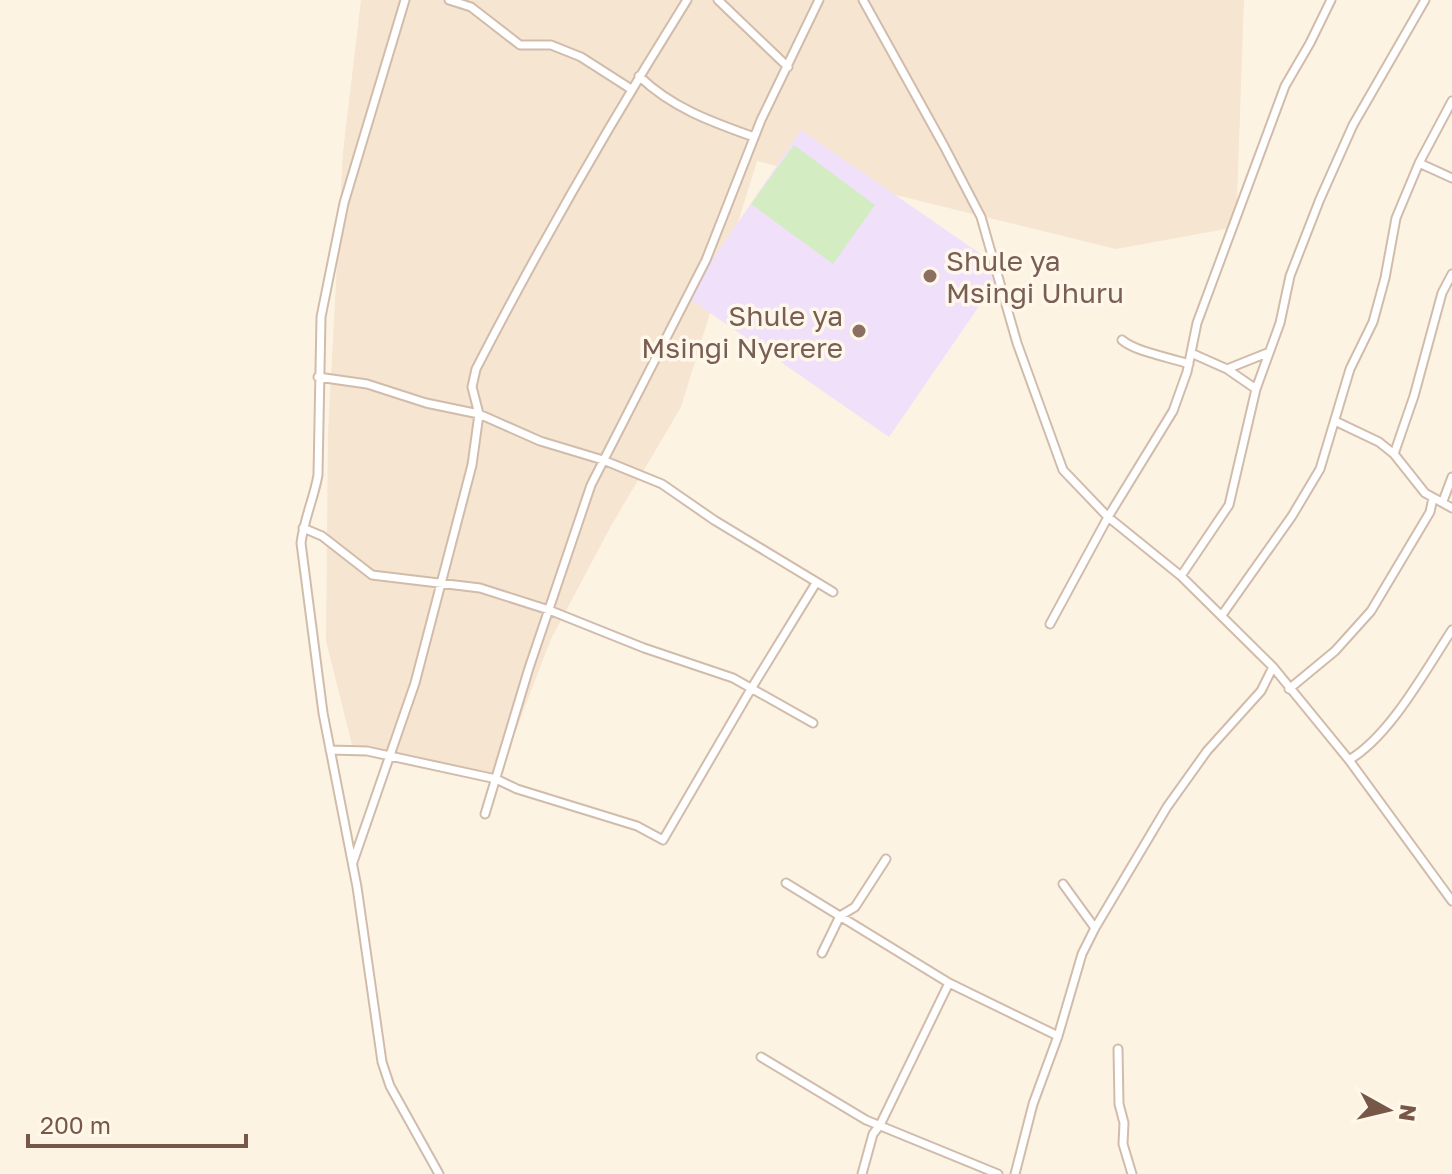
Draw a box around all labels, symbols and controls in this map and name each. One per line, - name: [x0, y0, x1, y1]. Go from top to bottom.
- place label: Shule ya Msingi Uhuru: [946, 244, 1124, 309]
- marker: Shule ya Msingi Uhuru: [921, 267, 939, 285]
- place label: Shule ya Msingi Nyerere: [641, 299, 843, 364]
- marker: Shule ya Msingi Nyerere: [850, 322, 868, 340]
- north arrow: [1348, 1070, 1428, 1150]
- scale bar: [28, 1098, 246, 1148]
- text: N: [1394, 1103, 1423, 1123]
- text: 200 m: [40, 1110, 111, 1139]

